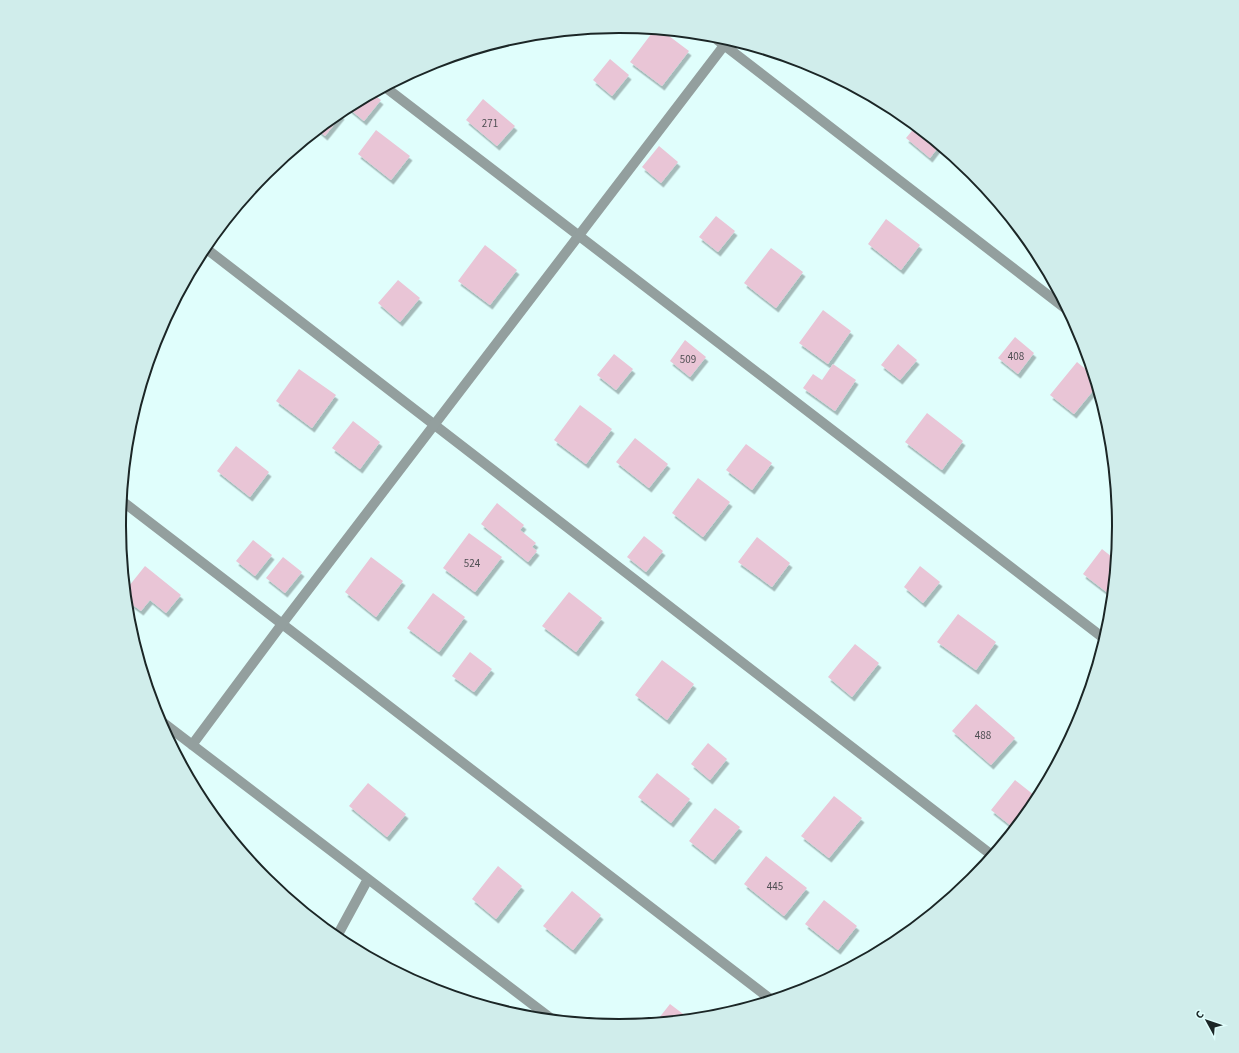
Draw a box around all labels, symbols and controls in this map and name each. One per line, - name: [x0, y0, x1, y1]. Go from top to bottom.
- house number: 271: [482, 116, 498, 131]
- house number: 408: [1008, 349, 1025, 364]
- house number: 509: [680, 352, 696, 367]
- house number: 524: [464, 556, 481, 571]
- house number: 488: [975, 728, 992, 743]
- house number: 445: [767, 879, 783, 894]
- north arrow: [1187, 1001, 1227, 1041]
- text: С: [1192, 1007, 1208, 1022]

